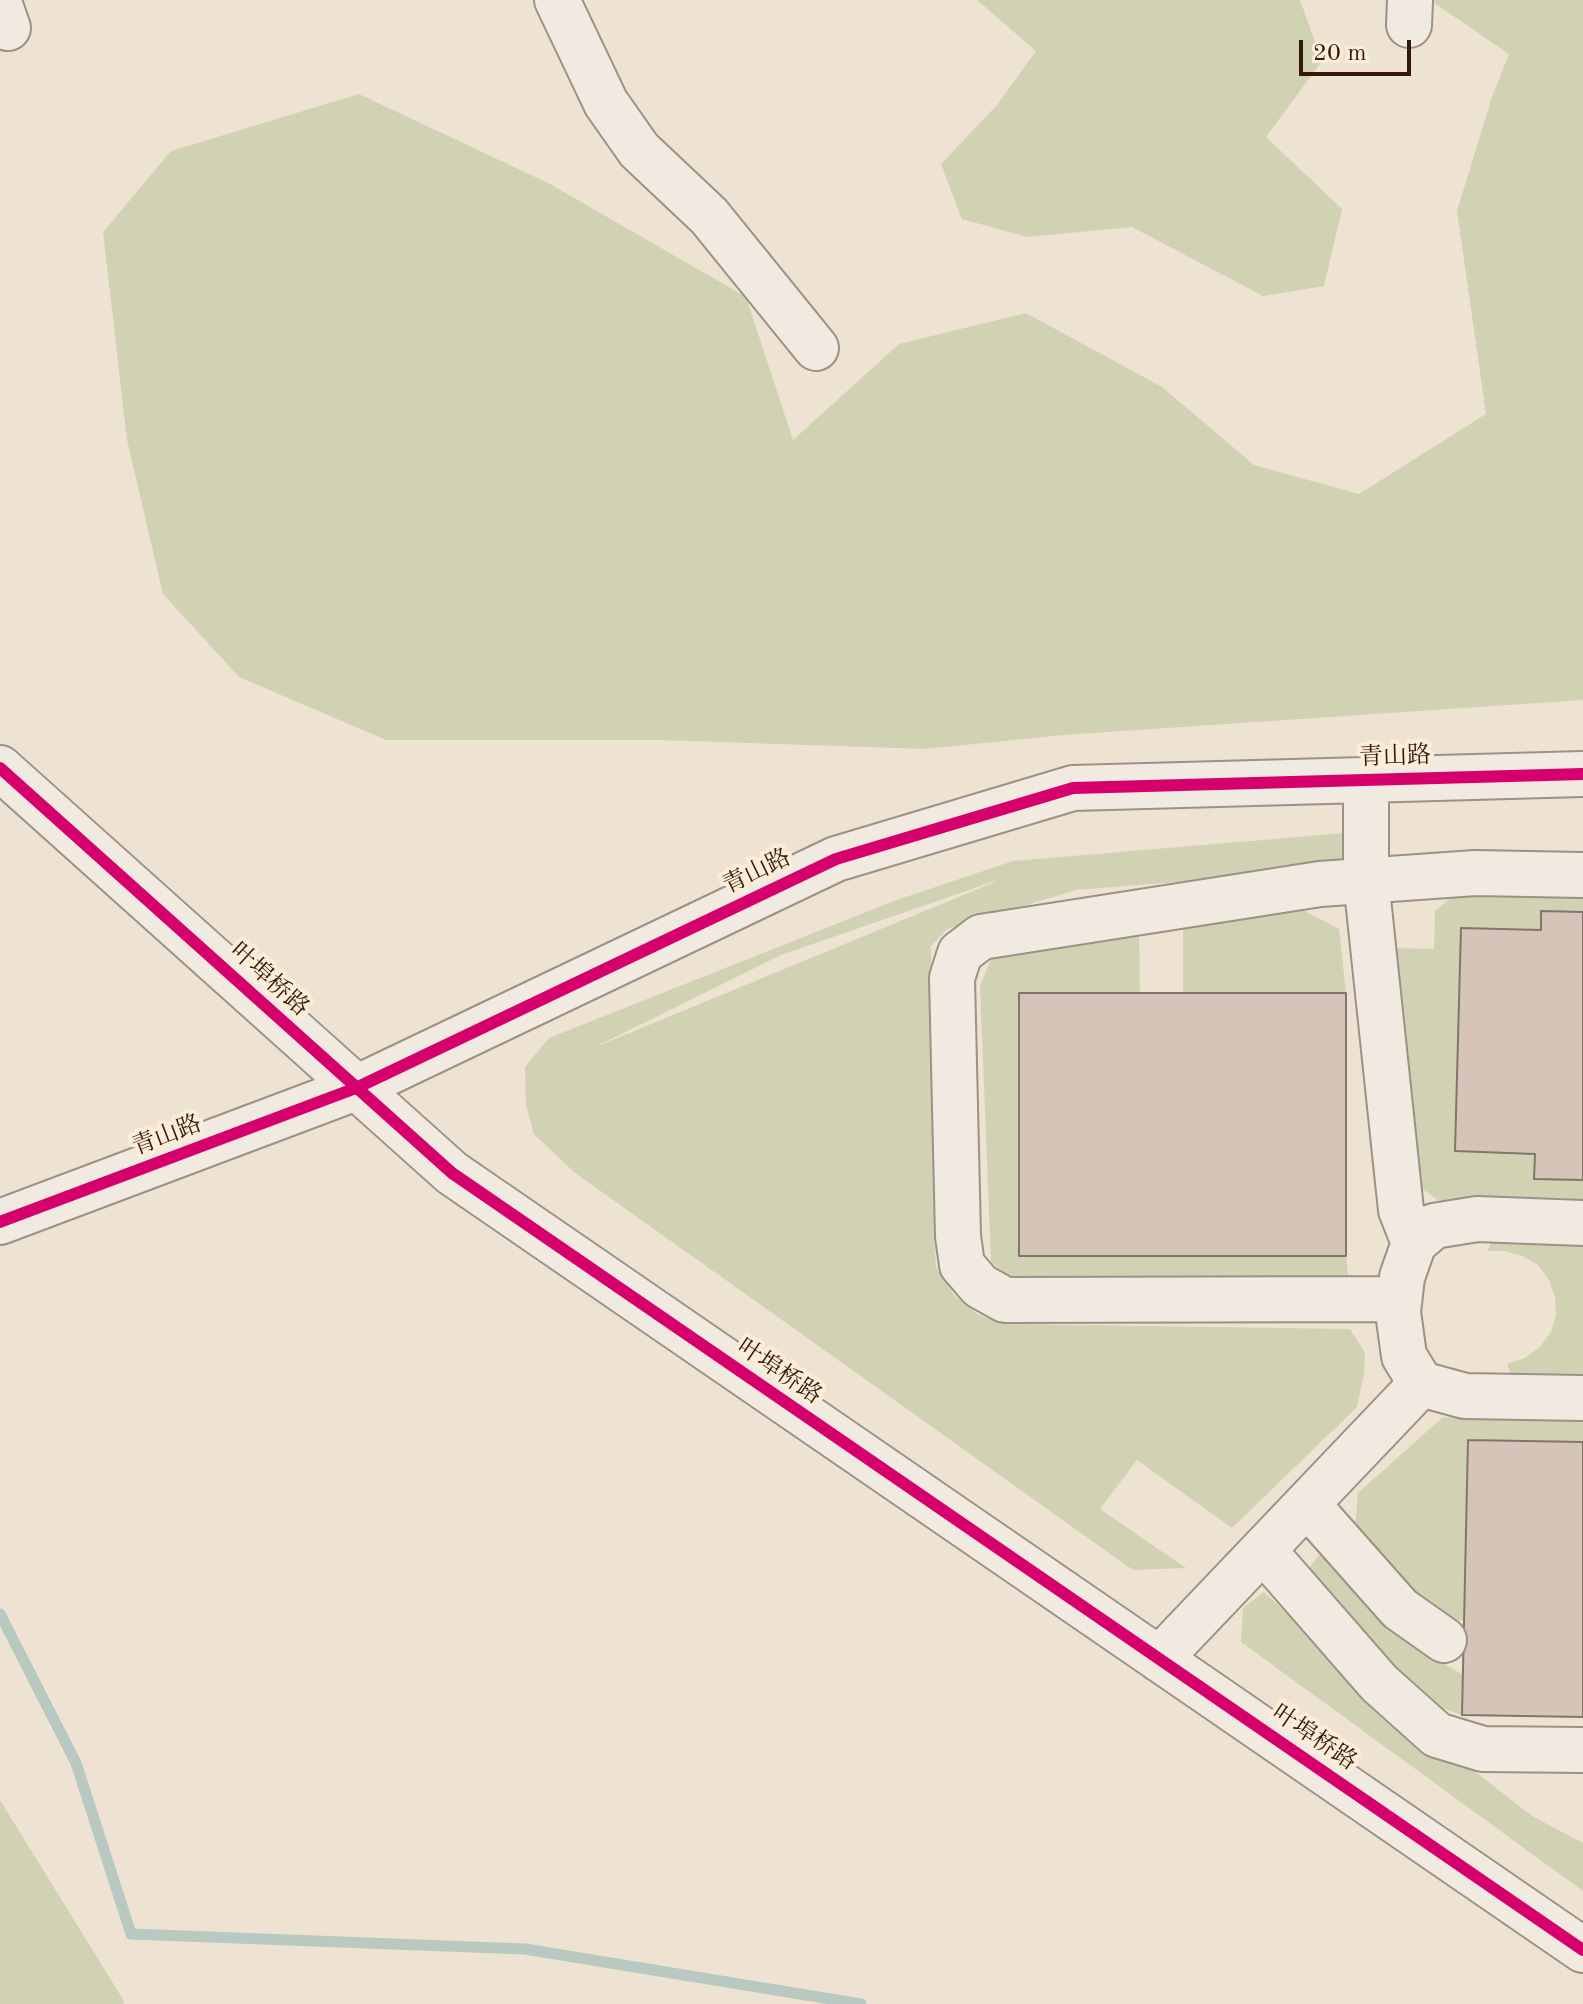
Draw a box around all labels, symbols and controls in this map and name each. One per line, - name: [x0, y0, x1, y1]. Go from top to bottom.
- scale bar: [1303, 24, 1415, 74]
- text: 20 m: [1313, 42, 1367, 66]
- street label: 青山路: [1359, 741, 1431, 773]
- street label: 青山路: [718, 843, 796, 901]
- street label: 叶埠桥路: [224, 937, 314, 1023]
- street label: 青山路: [128, 1110, 206, 1162]
- street label: 叶埠桥路: [731, 1333, 827, 1411]
- street label: 叶埠桥路: [1266, 1699, 1362, 1777]

